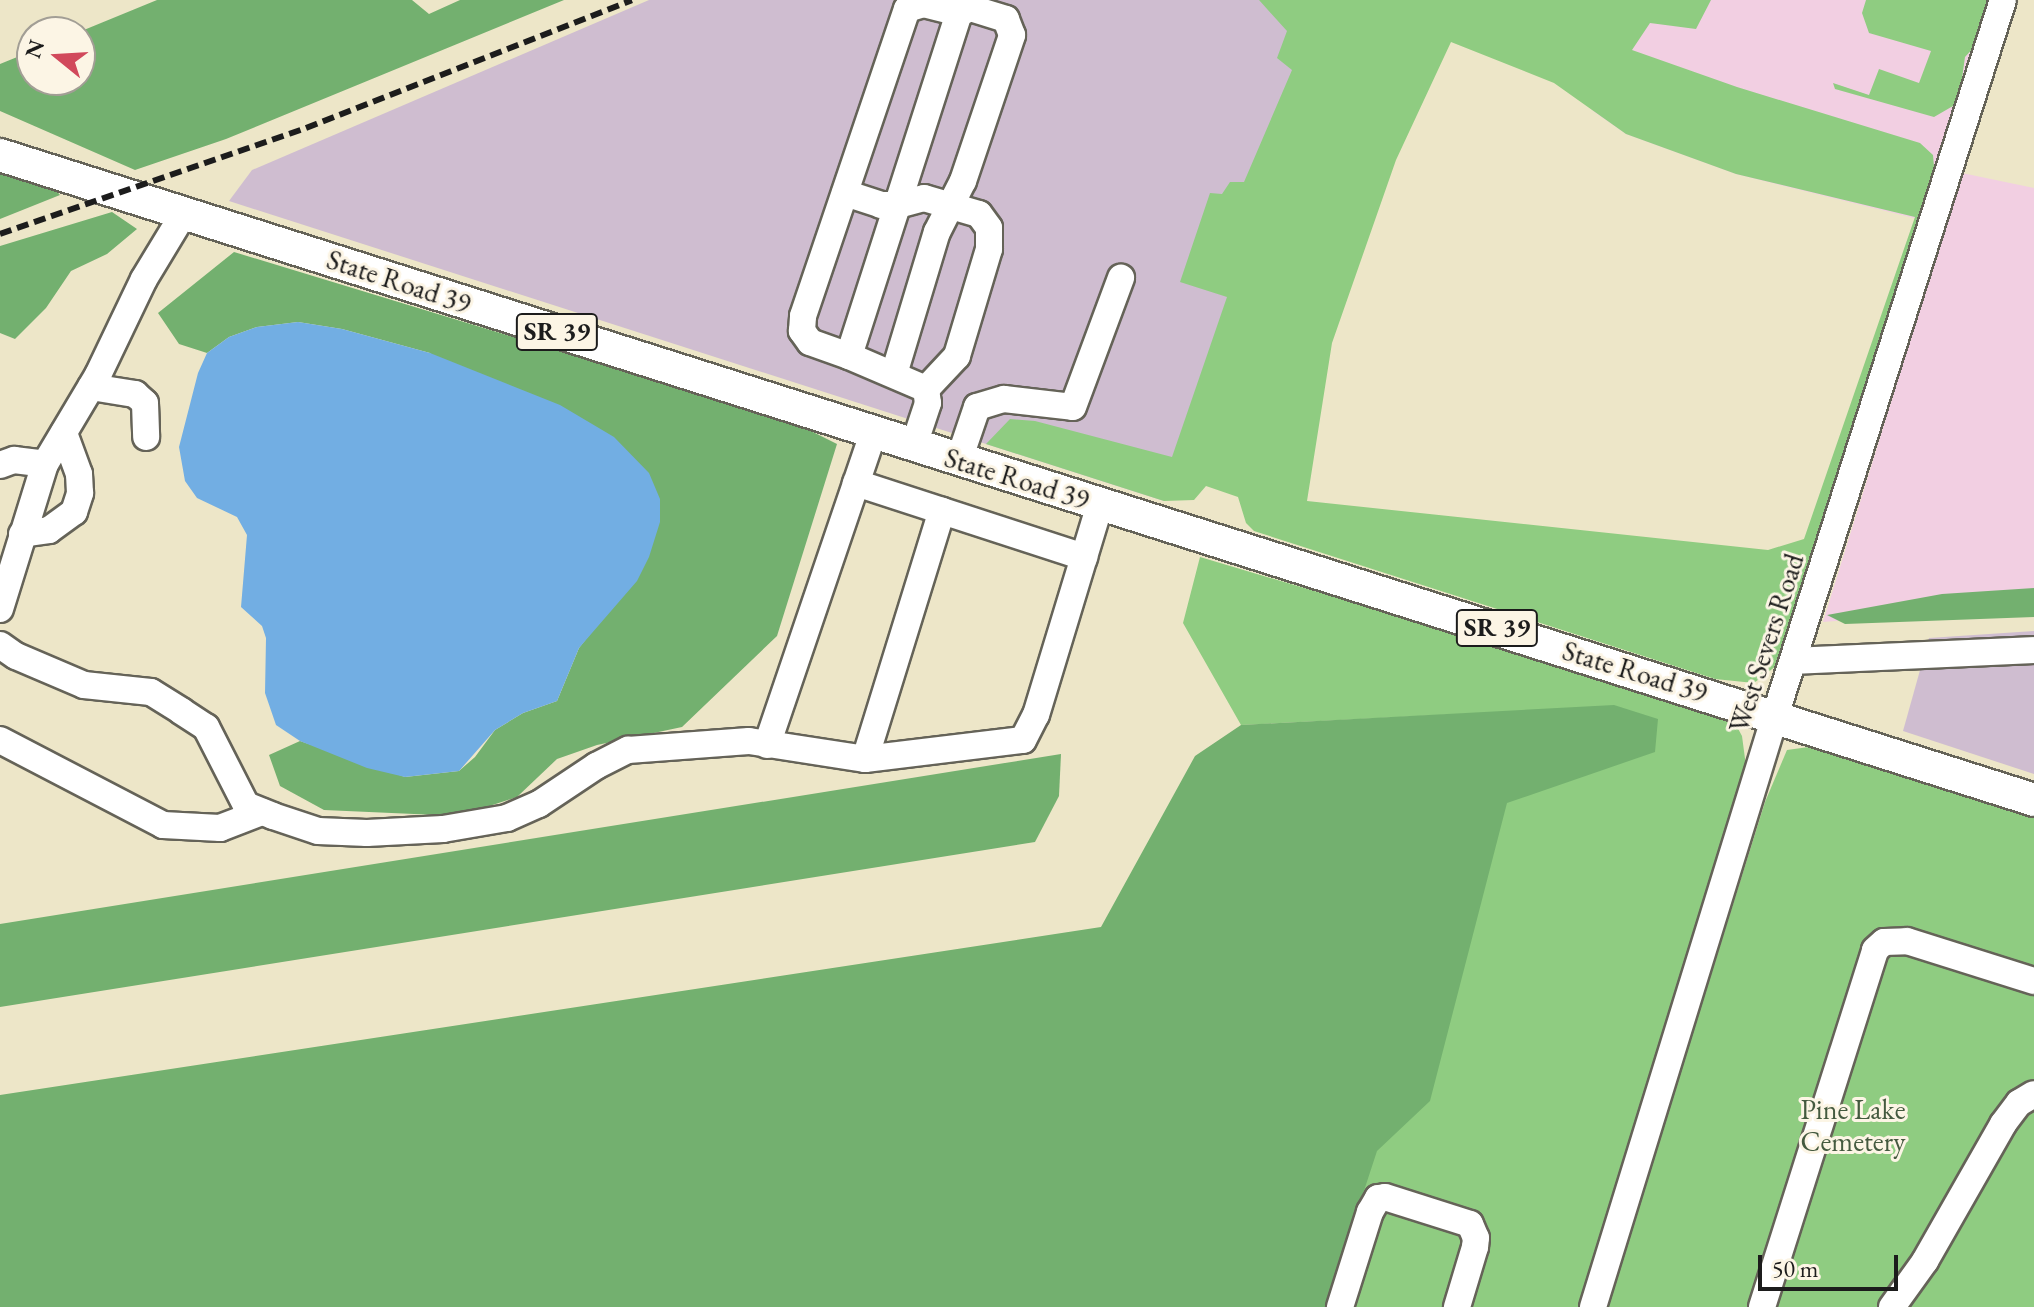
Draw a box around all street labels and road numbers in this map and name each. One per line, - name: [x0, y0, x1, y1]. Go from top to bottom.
- street label: State Road 39: [323, 242, 475, 320]
- road number: SR 39: [515, 310, 599, 354]
- street label: State Road 39: [941, 440, 1093, 516]
- street label: West Severs Road: [1721, 549, 1811, 737]
- road number: SR 39: [1455, 606, 1539, 650]
- street label: State Road 39: [1559, 633, 1711, 709]

